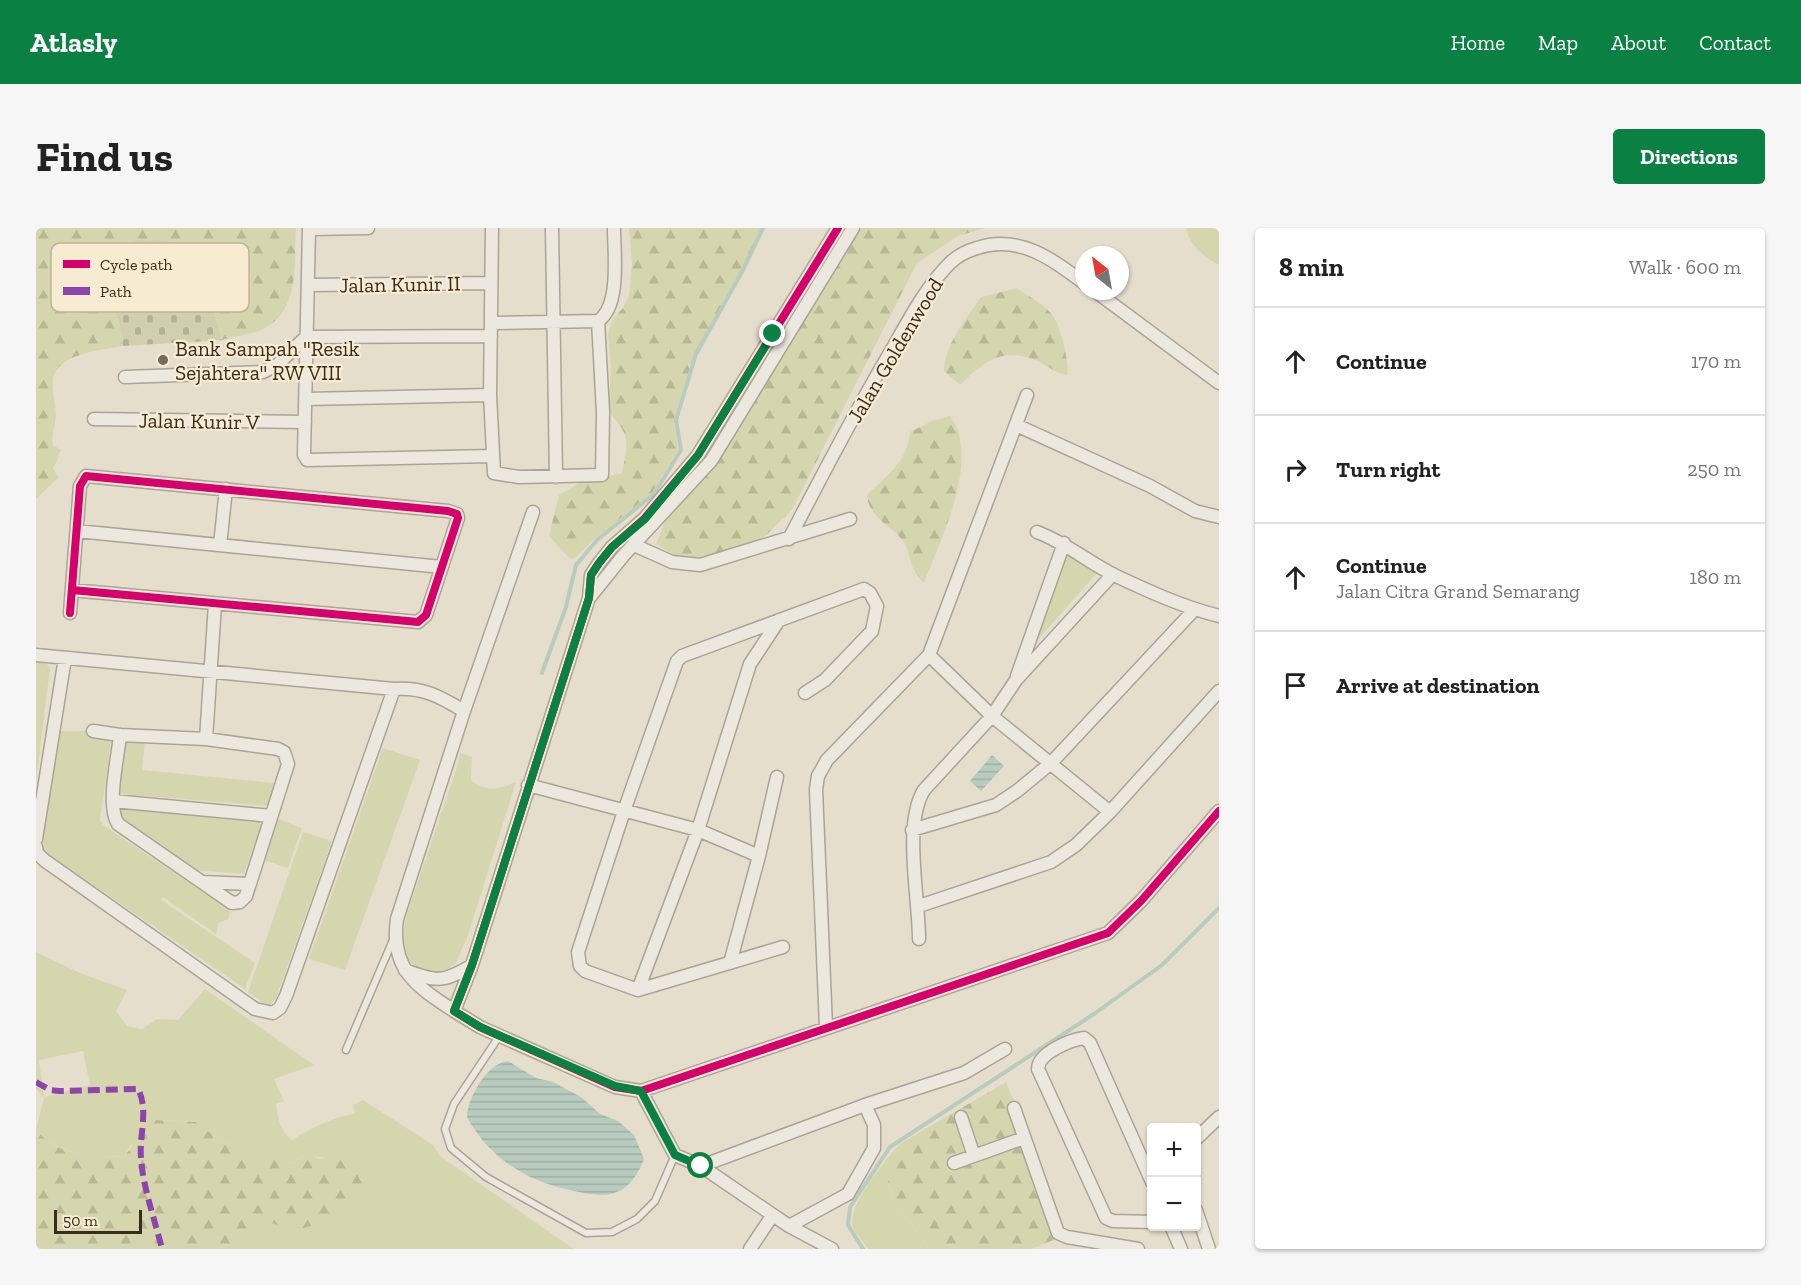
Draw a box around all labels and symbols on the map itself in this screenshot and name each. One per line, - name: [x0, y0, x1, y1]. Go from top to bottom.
- legend: [51, 243, 249, 312]
- north arrow: [1075, 246, 1129, 300]
- text: Cycle path: [100, 255, 173, 274]
- street label: Jalan Kunir II: [339, 270, 461, 298]
- street label: Jalan Goldenwood: [842, 273, 948, 427]
- text: Path: [100, 282, 132, 301]
- route end: [759, 320, 785, 346]
- place label: Bank Sampah "Resik Sejahtera" RW VIII: [175, 336, 359, 386]
- marker: Bank Sampah "Resik Sejahtera" RW VIII: [156, 353, 170, 367]
- street label: Jalan Kunir V: [138, 407, 260, 435]
- route start: [687, 1152, 713, 1178]
- scale bar: [54, 1207, 142, 1234]

